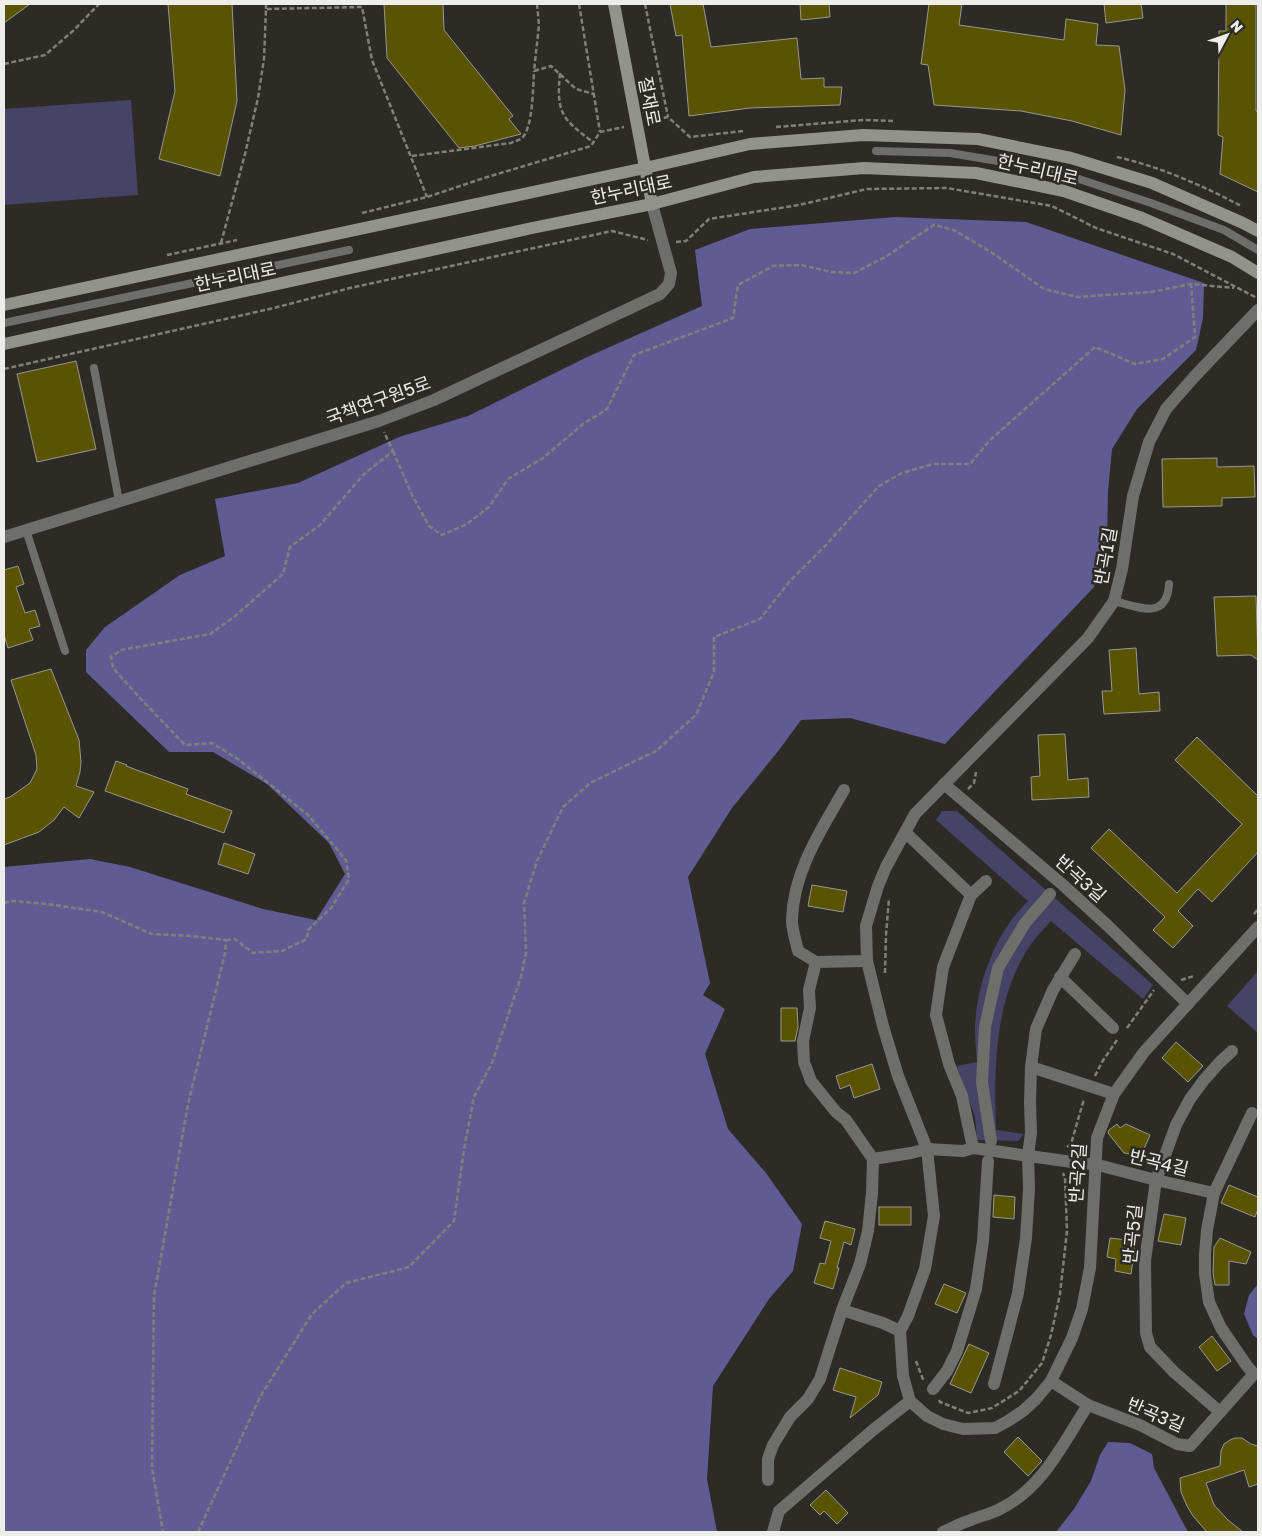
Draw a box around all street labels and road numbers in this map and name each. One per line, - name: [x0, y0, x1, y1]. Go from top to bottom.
- street label: 절재로: [634, 75, 666, 127]
- street label: 한누리대로: [995, 149, 1081, 189]
- street label: 한누리대로: [588, 170, 674, 208]
- street label: 한누리대로: [192, 257, 278, 295]
- street label: 국책연구원5로: [323, 371, 433, 429]
- street label: 반곡1길: [1089, 525, 1121, 587]
- street label: 반곡3길: [1051, 850, 1111, 906]
- street label: 반곡2길: [1064, 1142, 1090, 1204]
- street label: 반곡4길: [1127, 1144, 1191, 1180]
- street label: 반곡5길: [1118, 1203, 1146, 1265]
- street label: 반곡3길: [1124, 1392, 1188, 1436]

